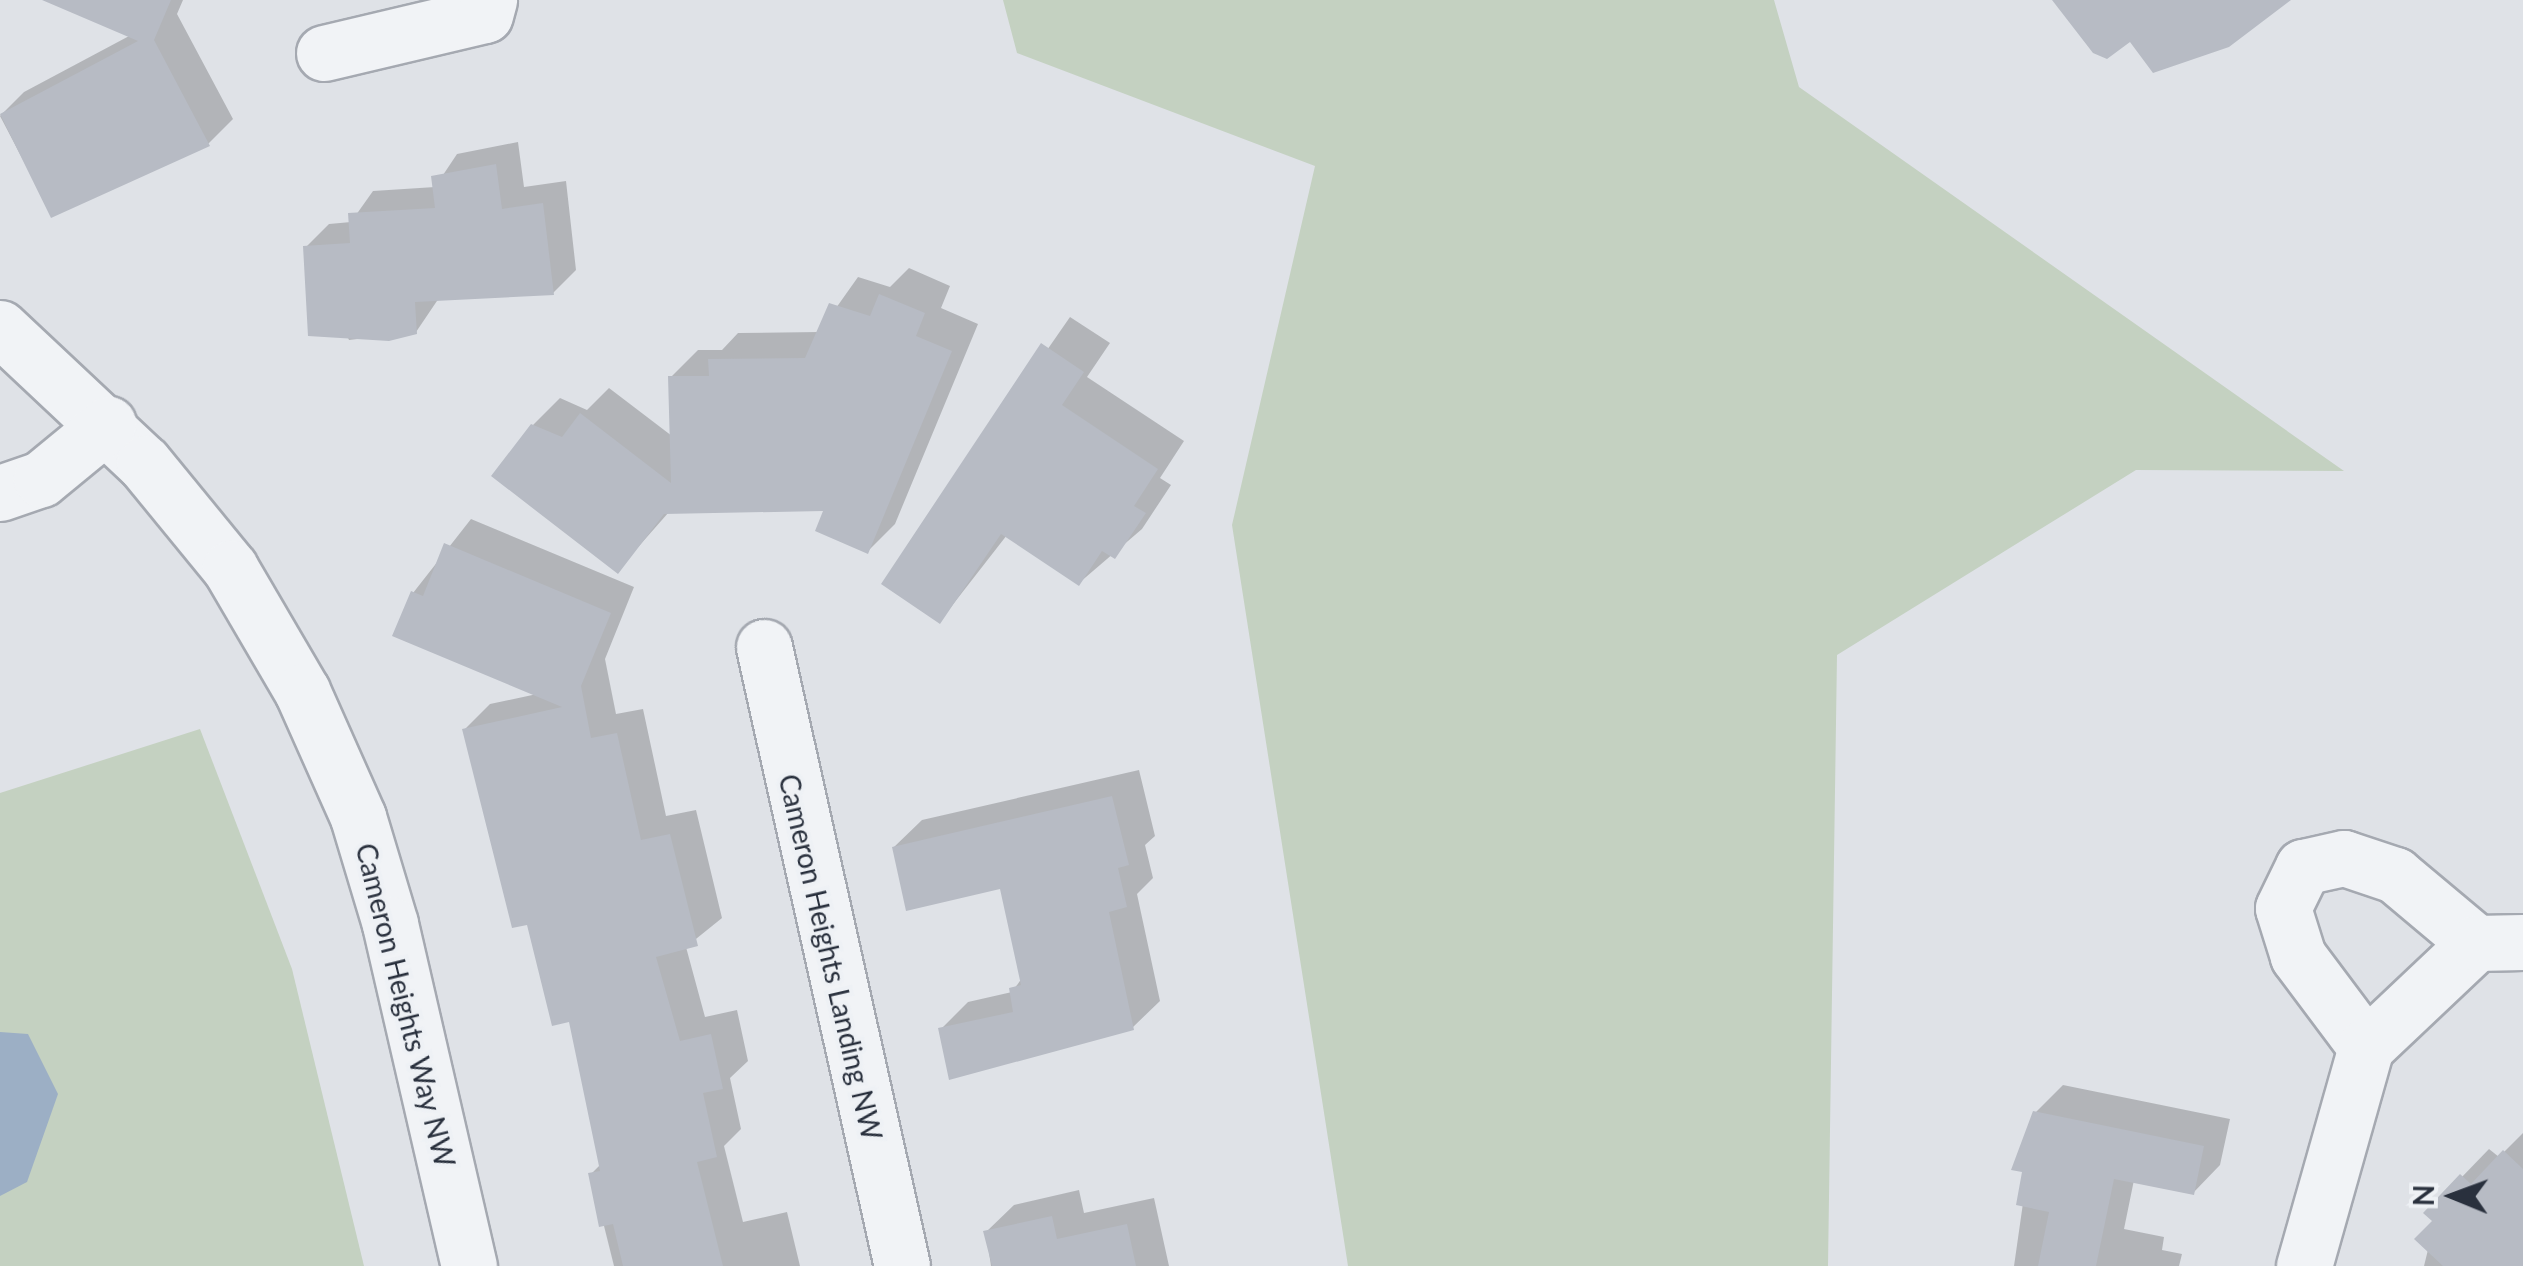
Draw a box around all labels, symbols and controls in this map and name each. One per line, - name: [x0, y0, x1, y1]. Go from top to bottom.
- street label: Cameron Heights Landing NW: [773, 771, 889, 1143]
- street label: Cameron Heights Way NW: [349, 839, 463, 1171]
- north arrow: [2403, 1146, 2503, 1246]
- text: N: [2406, 1184, 2440, 1207]

